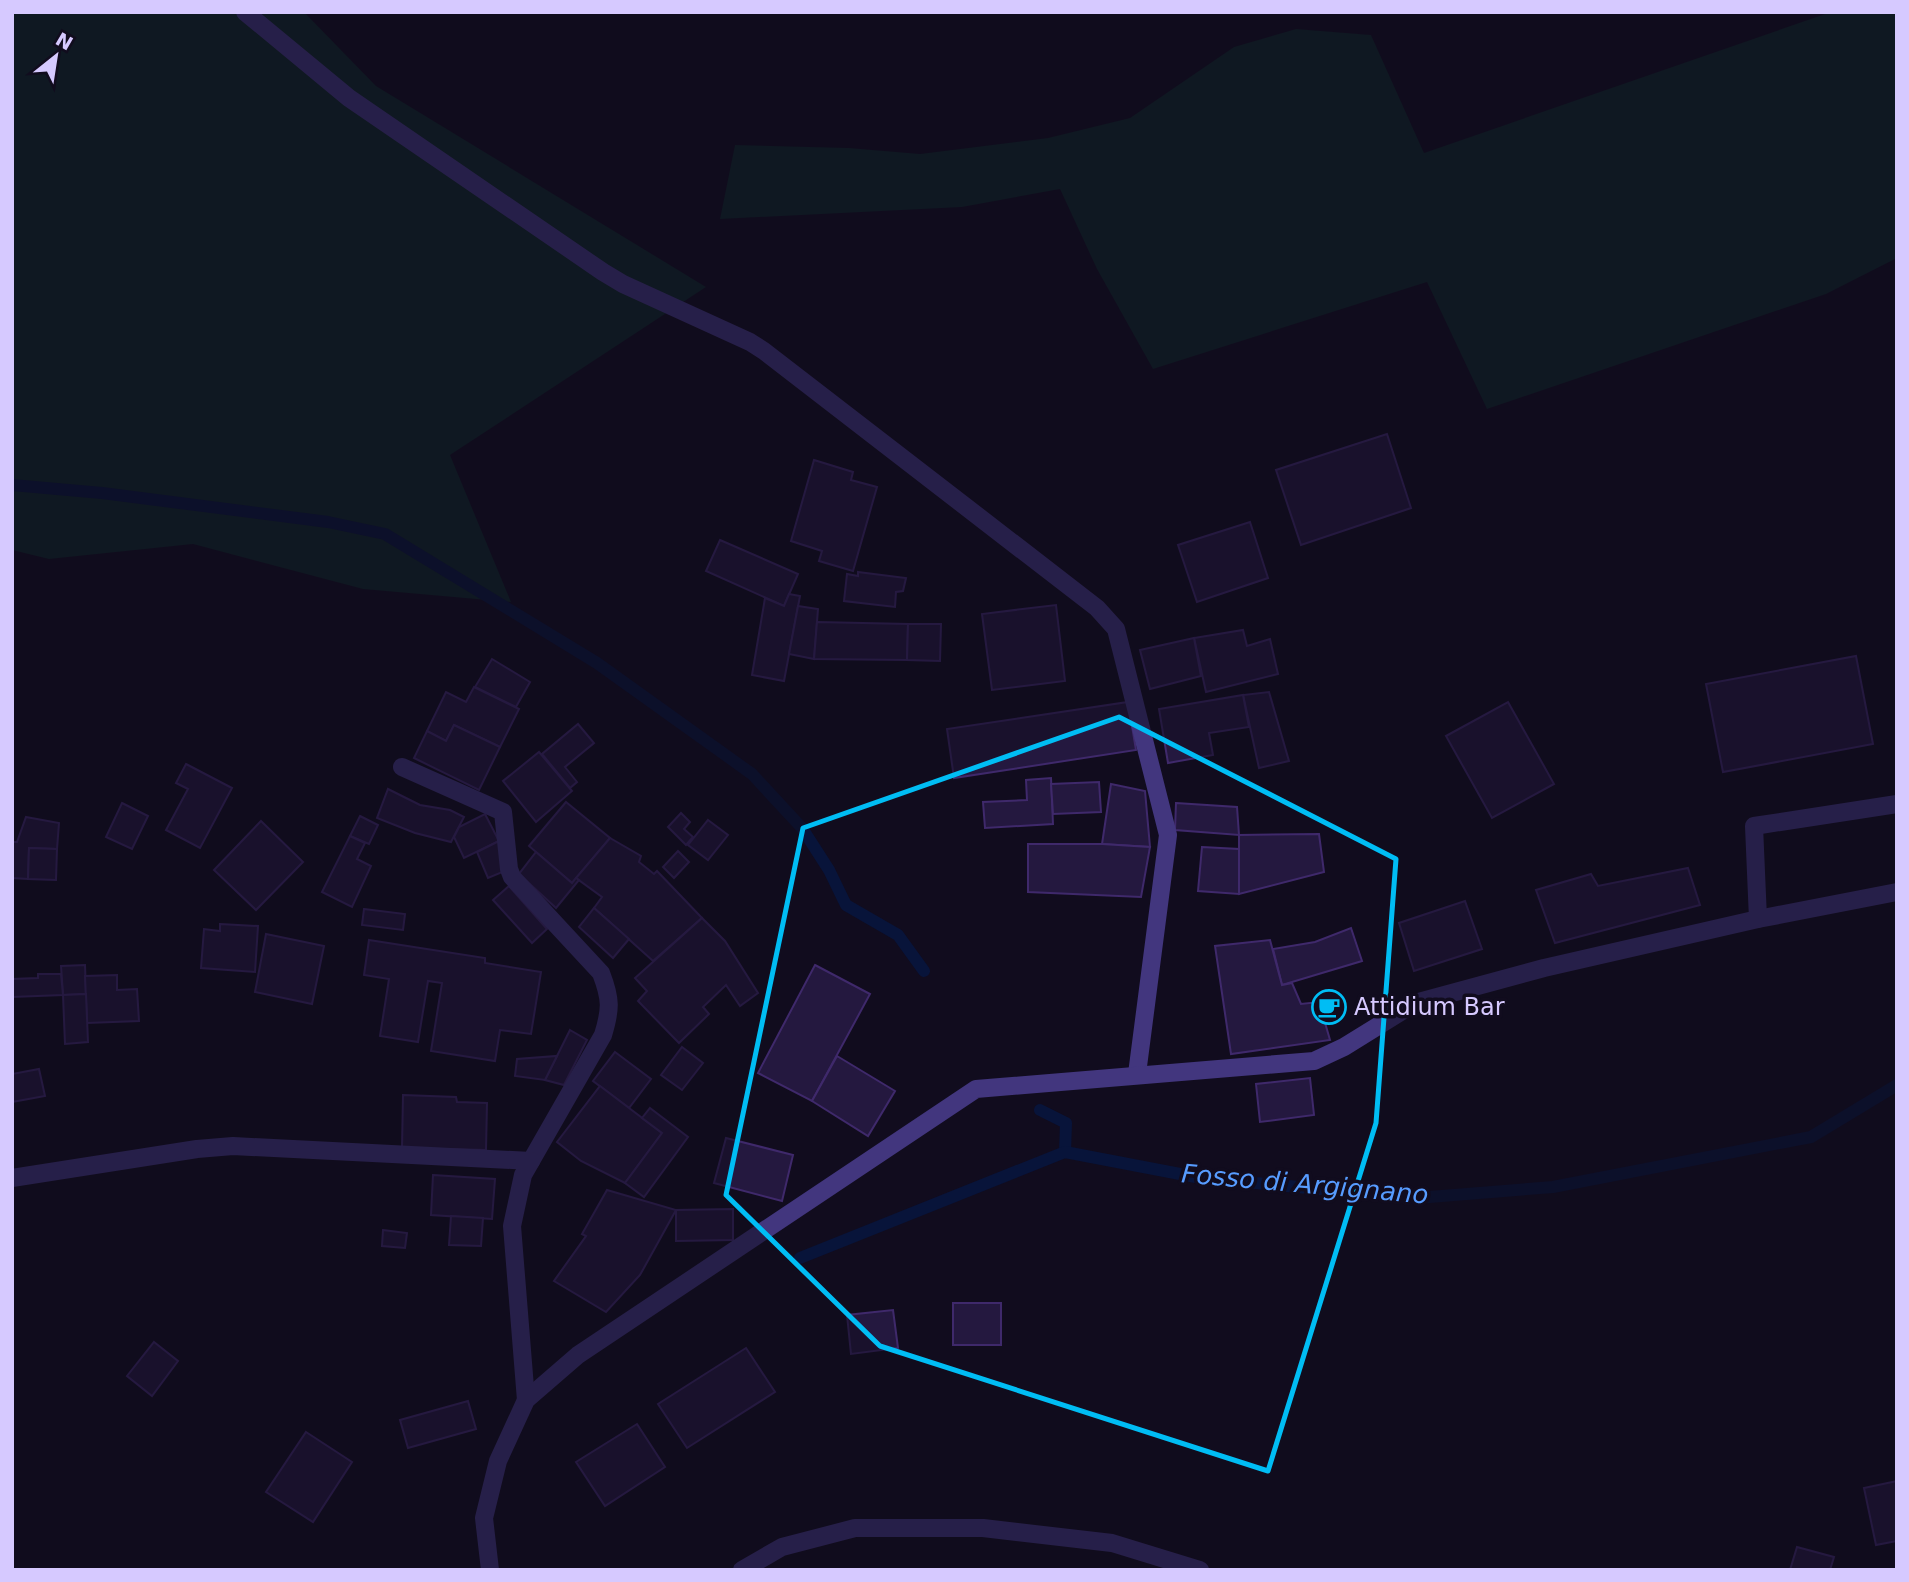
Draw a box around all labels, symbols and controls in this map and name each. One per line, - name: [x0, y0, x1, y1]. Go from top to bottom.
- north arrow: [21, 21, 91, 91]
- text: N: [52, 28, 77, 55]
- cafe icon: Attidium Bar: [1310, 988, 1348, 1026]
- place label: Attidium Bar: [1354, 993, 1505, 1021]
- water label: Fosso di Argignano: [1180, 1158, 1430, 1210]

